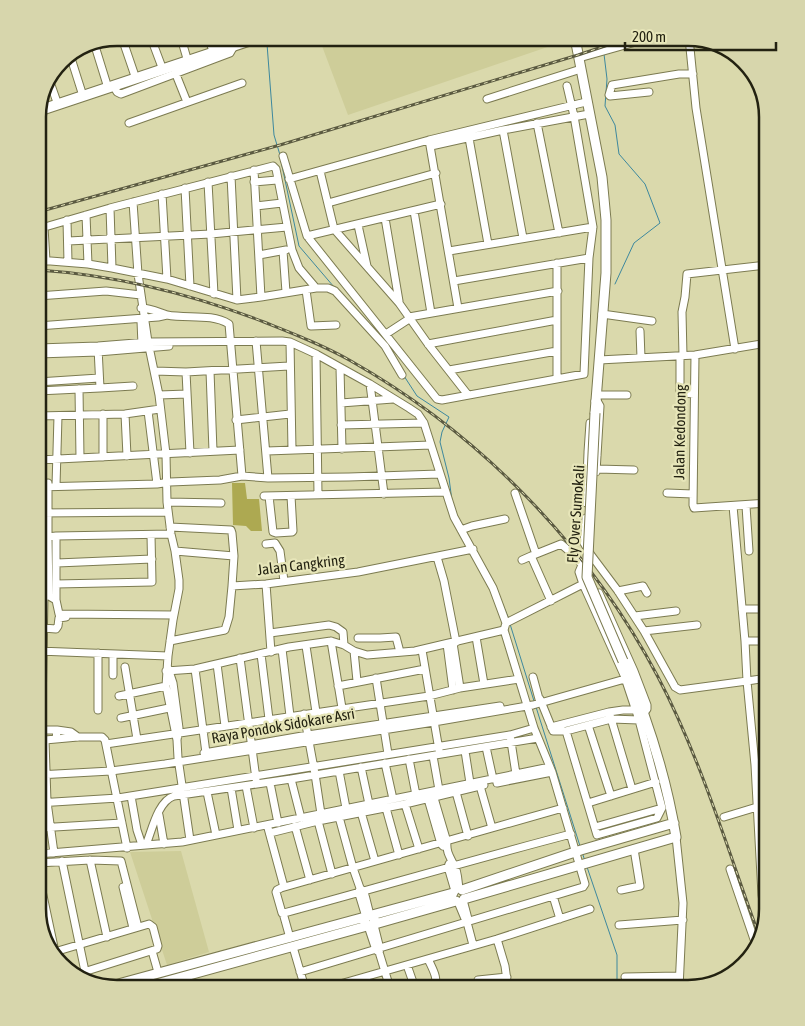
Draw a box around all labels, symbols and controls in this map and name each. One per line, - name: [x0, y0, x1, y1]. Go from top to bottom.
- scale bar: [625, 20, 776, 52]
- text: 200 m: [632, 28, 666, 45]
- street label: Jalan Kedondong: [670, 384, 689, 480]
- street label: Fly Over Sumokali: [564, 464, 587, 564]
- street label: Jalan Cangkring: [256, 551, 346, 578]
- street label: Raya Pondok Sidokare Asri: [210, 705, 356, 746]

